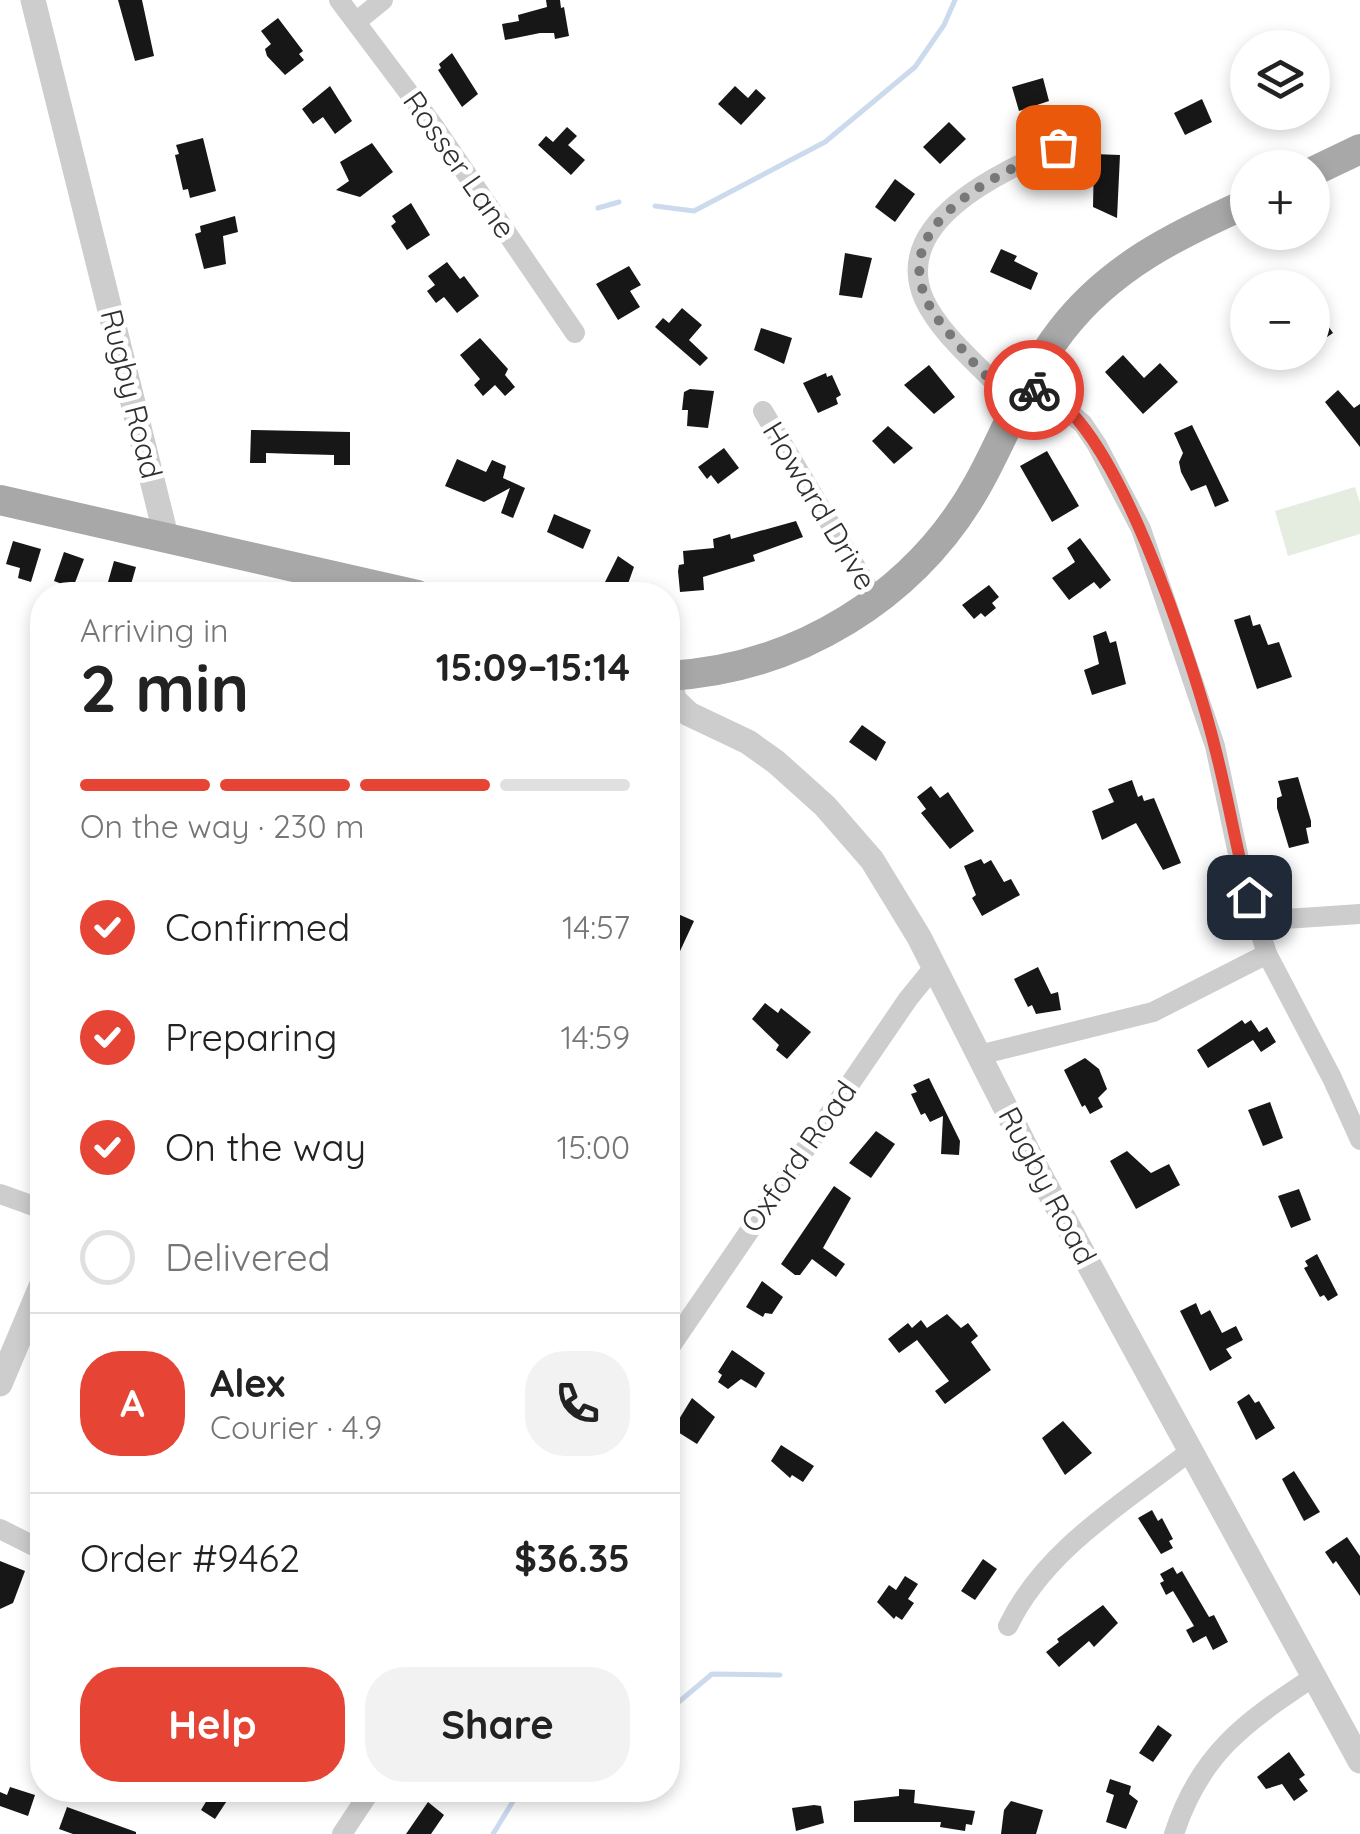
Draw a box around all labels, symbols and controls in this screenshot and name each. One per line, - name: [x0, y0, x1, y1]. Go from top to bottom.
- map controls: [1230, 30, 1330, 370]
- button: layers: [1230, 30, 1330, 130]
- street label: Rosser Lane: [395, 83, 525, 246]
- pin: [1016, 105, 1101, 190]
- icon: bag: [1031, 120, 1086, 175]
- button: +: [1230, 150, 1330, 250]
- button: −: [1230, 270, 1330, 370]
- street label: Rugby Road: [93, 305, 171, 482]
- courier: [984, 340, 1084, 440]
- icon: bike: [1007, 363, 1062, 418]
- street label: Howard Drive: [755, 414, 885, 597]
- text: Arriving in: [80, 610, 229, 650]
- text: 15:09–15:14: [436, 643, 630, 691]
- text: 2 min: [80, 647, 249, 728]
- text: On the way · 230 m: [80, 806, 365, 846]
- pin: [1207, 855, 1292, 940]
- icon: home: [1222, 870, 1277, 925]
- icon: check: [80, 900, 135, 955]
- text: Confirmed: [165, 903, 350, 951]
- text: 14:57: [562, 907, 630, 947]
- icon: check: [80, 1010, 135, 1065]
- text: Preparing: [165, 1013, 337, 1061]
- text: 14:59: [560, 1017, 630, 1057]
- street label: Oxford Road: [732, 1073, 864, 1240]
- street label: Rugby Road: [990, 1100, 1105, 1271]
- icon: check: [80, 1120, 135, 1175]
- text: On the way: [165, 1123, 366, 1171]
- text: 15:00: [557, 1127, 630, 1167]
- text: Delivered: [165, 1233, 331, 1281]
- button: phone: [525, 1351, 630, 1456]
- text: Alex: [210, 1359, 285, 1407]
- text: A: [120, 1379, 145, 1427]
- text: Courier · 4.9: [210, 1407, 382, 1447]
- text: Order #9462: [80, 1534, 300, 1582]
- text: $36.35: [514, 1534, 630, 1582]
- button: Help: [80, 1667, 345, 1782]
- button: Share: [365, 1667, 630, 1782]

